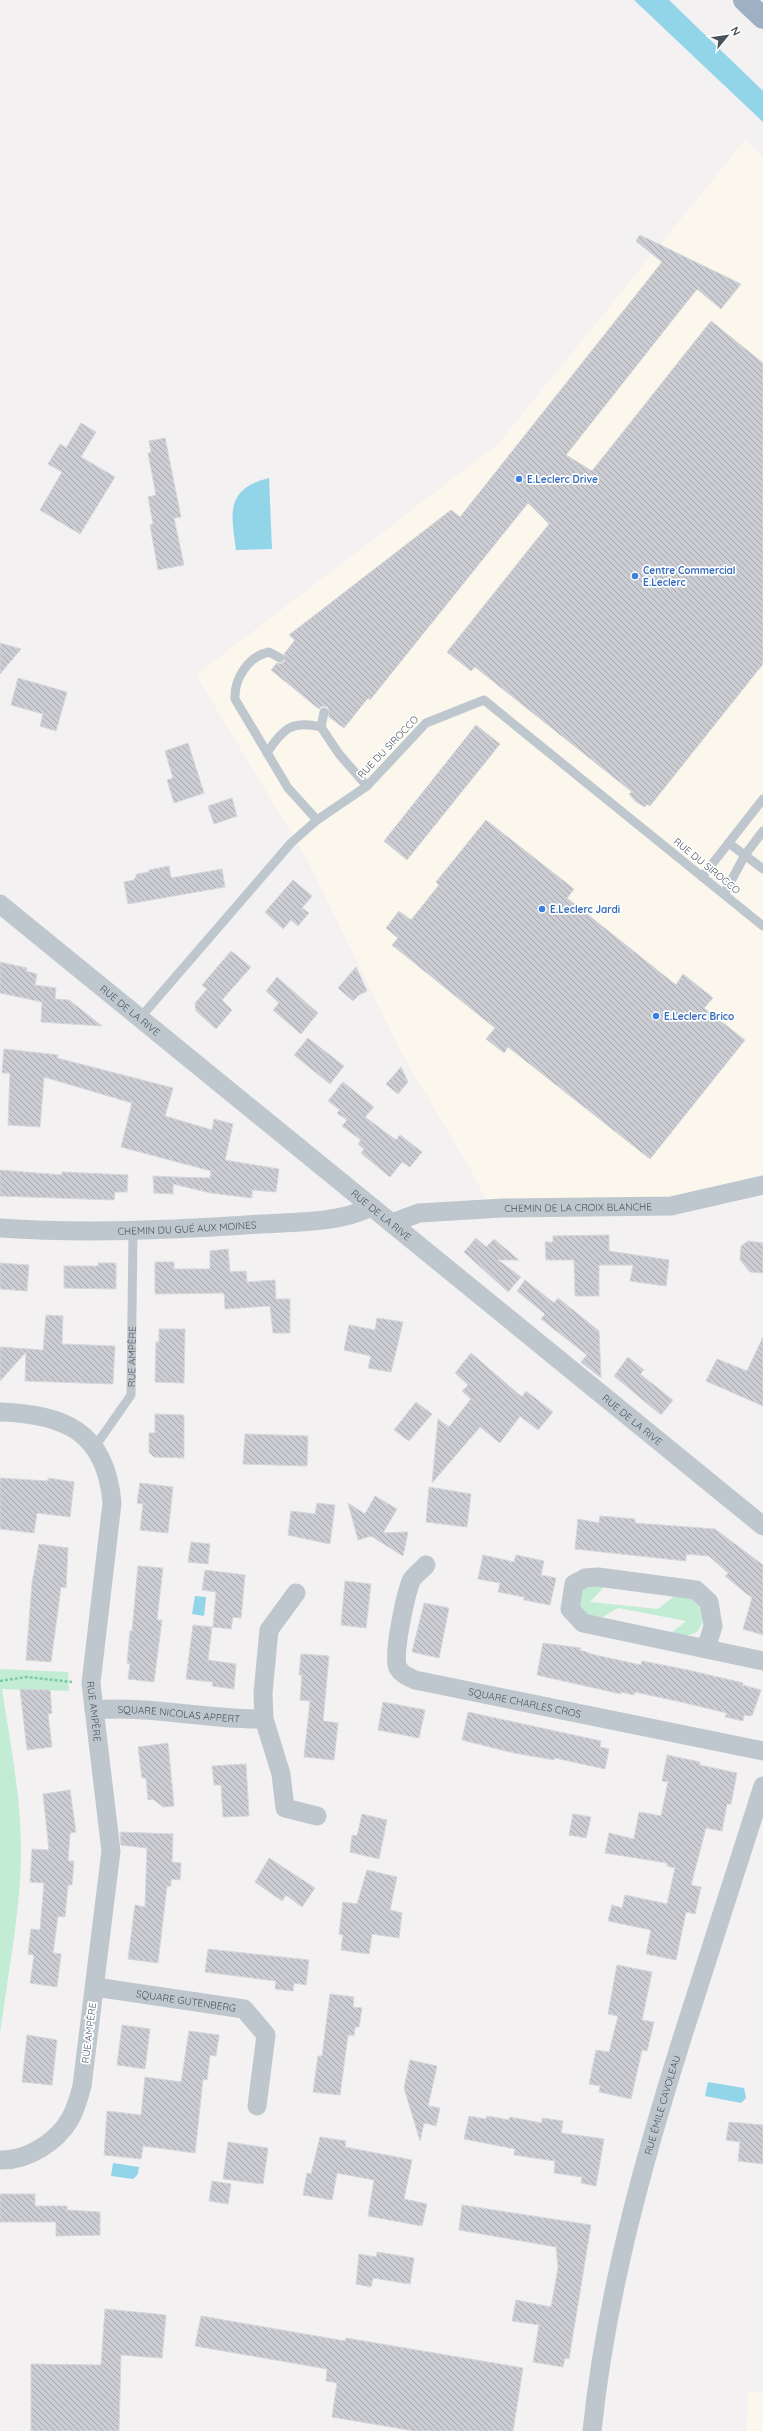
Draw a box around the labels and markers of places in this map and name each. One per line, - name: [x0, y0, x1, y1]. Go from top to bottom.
- place label: E.Leclerc Drive: [527, 473, 598, 486]
- marker: E.Leclerc Drive: [514, 474, 524, 484]
- place label: Centre Commercial E.Leclerc: [643, 564, 736, 589]
- marker: Centre Commercial E.Leclerc: [630, 571, 640, 581]
- place label: E.Leclerc Jardi: [550, 903, 620, 916]
- marker: E.Leclerc Jardi: [537, 904, 547, 914]
- place label: E.Leclerc Brico: [664, 1010, 734, 1023]
- marker: E.Leclerc Brico: [651, 1011, 661, 1021]

